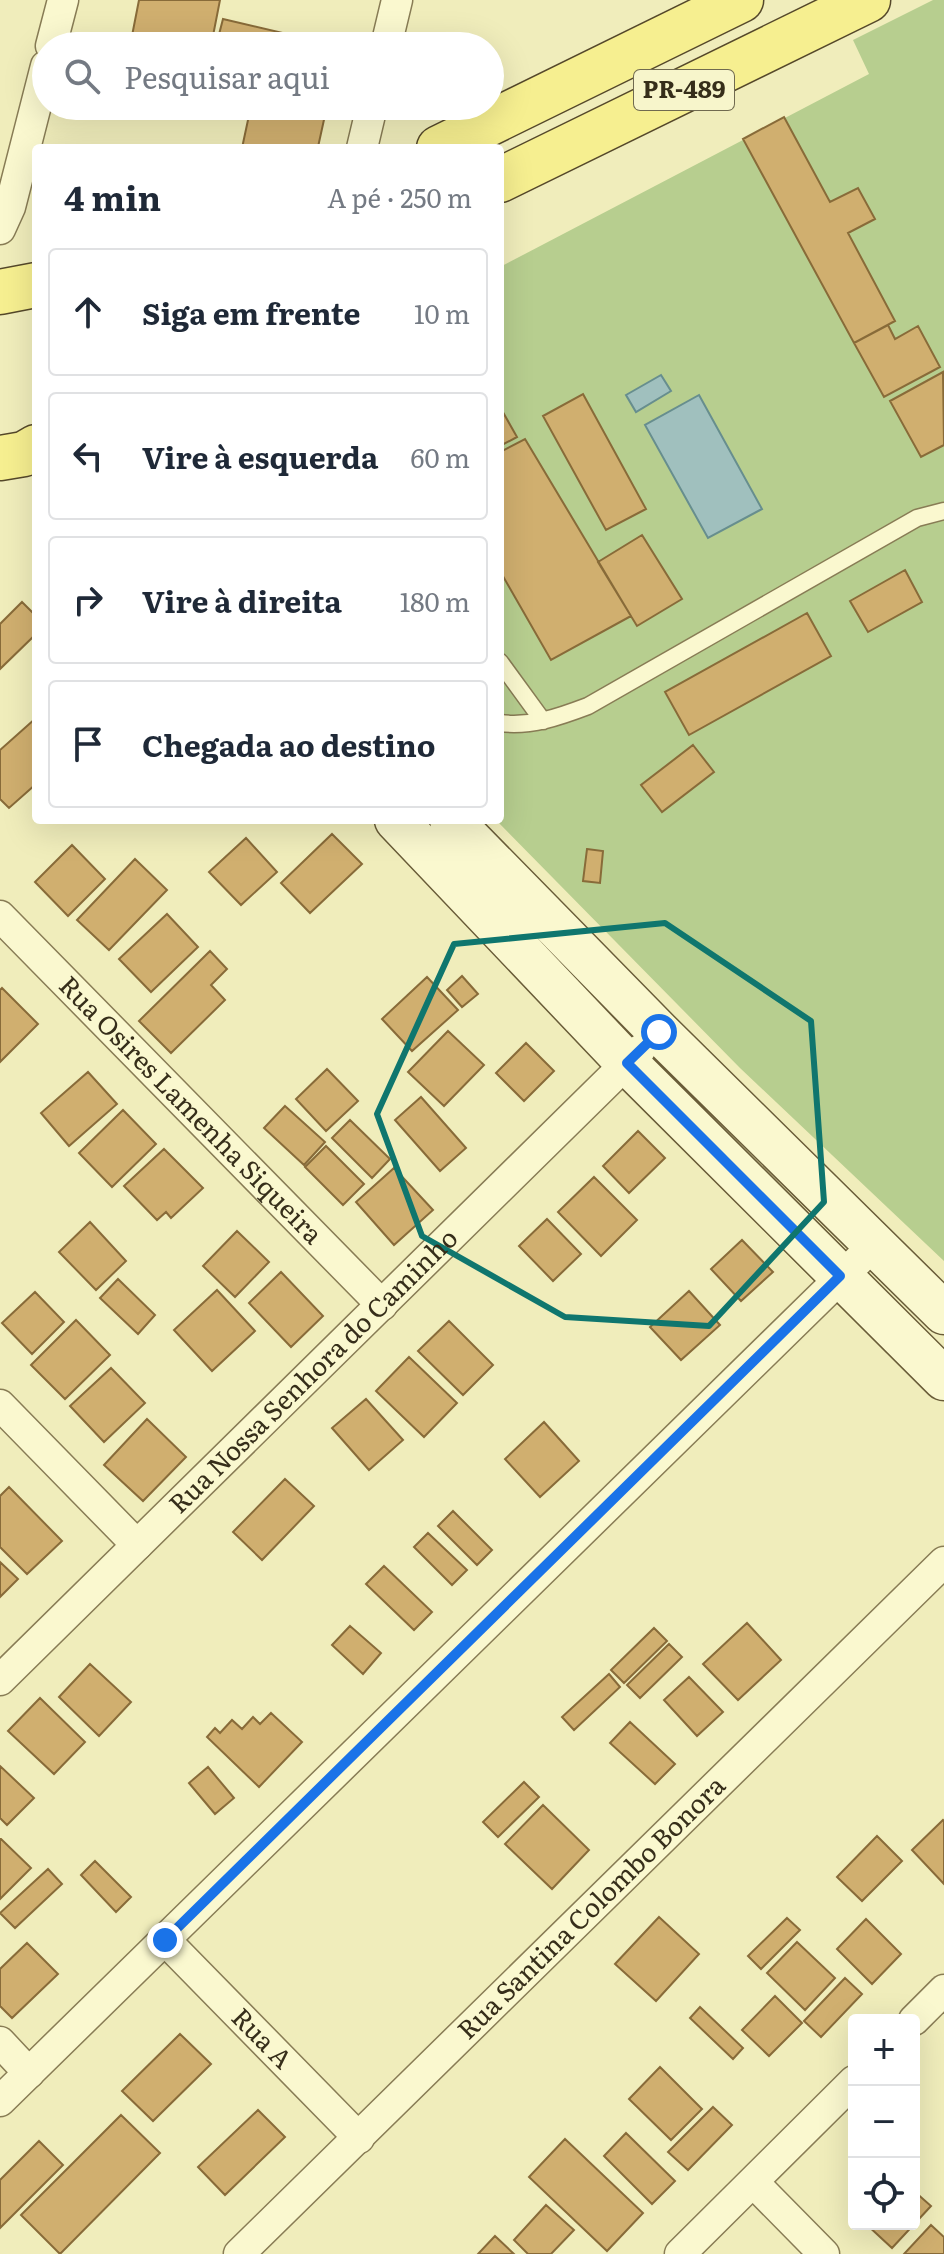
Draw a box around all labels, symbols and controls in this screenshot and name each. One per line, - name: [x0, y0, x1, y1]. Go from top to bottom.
- search box: [32, 32, 504, 120]
- icon: search: [60, 54, 104, 98]
- text: Pesquisar aqui: [124, 54, 330, 98]
- road number: PR-489: [634, 70, 734, 110]
- text: 4 min: [64, 171, 161, 221]
- text: A pé · 250 m: [327, 177, 472, 216]
- icon: ahead: [66, 290, 110, 334]
- text: Siga em frente: [142, 290, 361, 334]
- text: 10 m: [414, 293, 470, 332]
- icon: left: [66, 434, 110, 478]
- text: Vire à esquerda: [142, 434, 378, 478]
- text: 60 m: [411, 437, 470, 476]
- icon: right: [66, 578, 110, 622]
- text: Vire à direita: [142, 578, 342, 622]
- text: 180 m: [400, 581, 470, 620]
- icon: arrive: [66, 722, 110, 766]
- text: Chegada ao destino: [142, 722, 435, 766]
- street label: Rua Osires Lamenha Siqueira: [51, 965, 333, 1251]
- route start: [641, 1014, 677, 1050]
- street label: Rua Nossa Senhora do Caminho: [158, 1218, 465, 1521]
- street label: Rua Santina Colombo Bonora: [447, 1765, 733, 2047]
- route end: [147, 1922, 183, 1958]
- street label: Rua A: [224, 1997, 303, 2076]
- map controls: [848, 2014, 920, 2230]
- button: +: [848, 2014, 920, 2086]
- button: −: [848, 2086, 920, 2158]
- button: locate: [848, 2158, 920, 2230]

